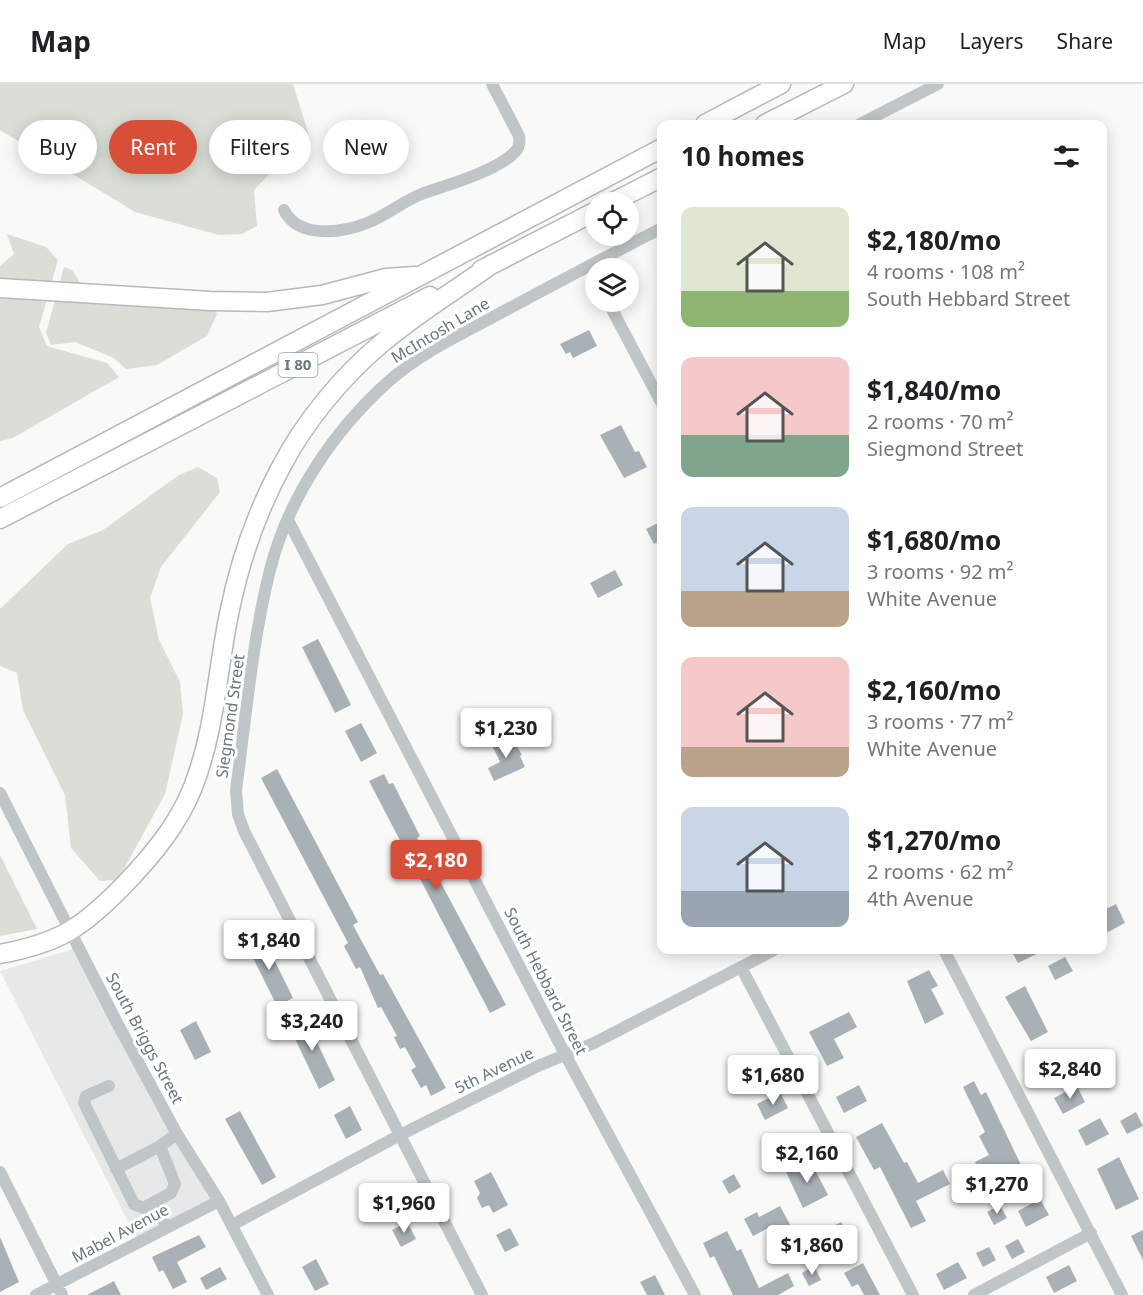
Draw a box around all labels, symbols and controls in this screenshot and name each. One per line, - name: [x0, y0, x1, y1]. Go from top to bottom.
- text: Map: [30, 22, 91, 60]
- text: Map: [883, 27, 927, 55]
- text: Layers: [960, 27, 1024, 55]
- text: Share: [1057, 27, 1113, 55]
- chip: Buy: [18, 120, 97, 174]
- chip: Rent: [109, 120, 197, 174]
- chip: Filters: [209, 120, 311, 174]
- chip: New: [323, 120, 409, 174]
- text: 10 homes: [681, 138, 805, 174]
- icon: filters: [1050, 140, 1083, 173]
- map controls: [585, 192, 639, 312]
- button: locate: [585, 192, 639, 246]
- text: $2,180/mo: [867, 222, 1001, 258]
- icon: home: [729, 231, 801, 303]
- button: layers: [585, 258, 639, 312]
- text: 4 rooms · 108 m²: [867, 258, 1025, 285]
- text: South Hebbard Street: [867, 285, 1070, 312]
- street label: McIntosh Lane: [387, 292, 493, 368]
- road number: I 80: [278, 353, 318, 377]
- text: $1,840/mo: [867, 372, 1001, 408]
- icon: home: [729, 381, 801, 453]
- text: 2 rooms · 70 m²: [867, 408, 1014, 435]
- text: Siegmond Street: [867, 435, 1023, 462]
- text: $1,680/mo: [867, 522, 1001, 558]
- icon: home: [729, 531, 801, 603]
- text: 3 rooms · 92 m²: [867, 558, 1014, 585]
- text: White Avenue: [867, 585, 997, 612]
- street label: Siegmond Street: [210, 652, 250, 779]
- text: $2,160/mo: [867, 672, 1001, 708]
- icon: home: [729, 681, 801, 753]
- pin: $1,230: [457, 708, 555, 759]
- text: 3 rooms · 77 m²: [867, 708, 1014, 735]
- text: $1,230: [475, 714, 537, 741]
- text: White Avenue: [867, 735, 997, 762]
- text: $1,270/mo: [867, 822, 1001, 858]
- icon: home: [729, 831, 801, 903]
- pin: $2,180: [387, 840, 485, 891]
- text: $2,180: [405, 846, 467, 873]
- text: 2 rooms · 62 m²: [867, 858, 1014, 885]
- text: 4th Avenue: [867, 885, 973, 912]
- street label: South Hebbard Street: [499, 904, 593, 1059]
- pin: $1,840: [220, 920, 318, 971]
- text: $1,840: [238, 926, 300, 953]
- street label: South Briggs Street: [101, 969, 189, 1108]
- pin: $3,240: [263, 1001, 361, 1052]
- text: $3,240: [281, 1007, 343, 1034]
- street label: 5th Avenue: [451, 1041, 537, 1099]
- pin: $2,840: [1021, 1049, 1119, 1100]
- pin: $1,680: [724, 1055, 822, 1106]
- text: $2,840: [1039, 1055, 1101, 1082]
- text: $1,680: [742, 1061, 804, 1088]
- pin: $2,160: [758, 1133, 856, 1184]
- text: $2,160: [776, 1139, 838, 1166]
- pin: $1,270: [948, 1164, 1046, 1215]
- text: $1,270: [966, 1170, 1028, 1197]
- pin: $1,960: [355, 1183, 453, 1234]
- text: $1,960: [373, 1189, 435, 1216]
- street label: Mabel Avenue: [68, 1198, 172, 1268]
- pin: $1,860: [763, 1225, 861, 1276]
- text: $1,860: [781, 1231, 843, 1258]

